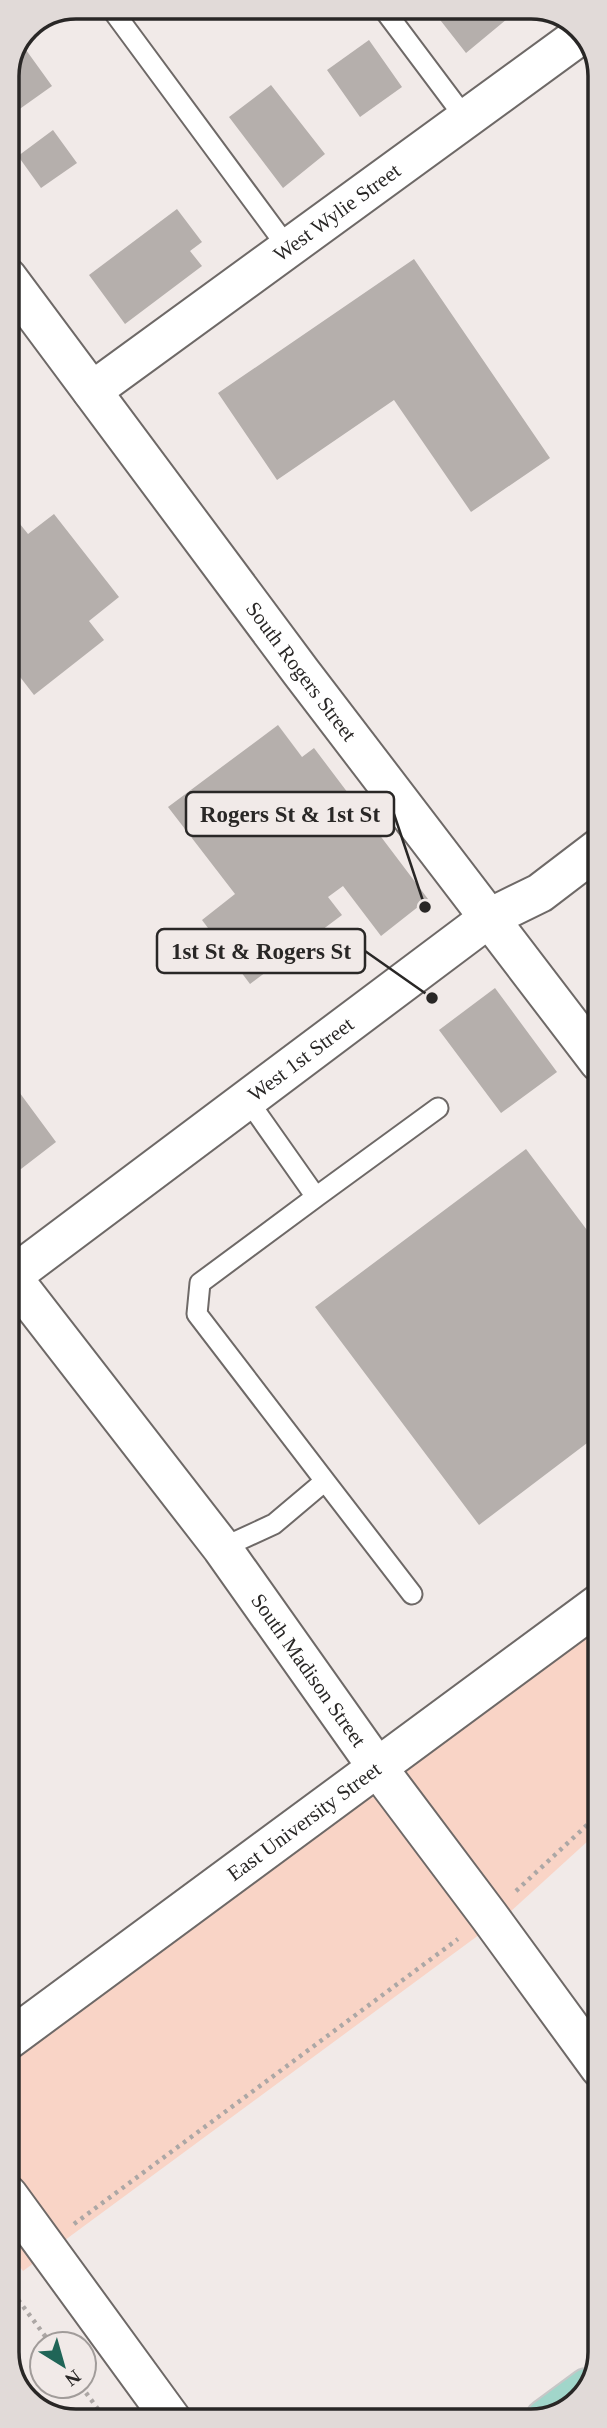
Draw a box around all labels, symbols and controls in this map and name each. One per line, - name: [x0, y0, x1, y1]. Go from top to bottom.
- street label: West Wylie Street: [269, 158, 405, 267]
- street label: South Rogers Street: [241, 597, 361, 746]
- callout: Rogers St & 1st St: [186, 792, 394, 836]
- text: Rogers St & 1st St: [200, 802, 380, 827]
- callout: 1st St & Rogers St: [157, 929, 365, 973]
- text: 1st St & Rogers St: [171, 939, 351, 964]
- street label: West 1st Street: [243, 1012, 358, 1107]
- street label: South Madison Street: [246, 1589, 371, 1752]
- street label: East University Street: [223, 1757, 386, 1886]
- north arrow: [28, 2330, 98, 2400]
- text: N: [61, 2366, 85, 2391]

